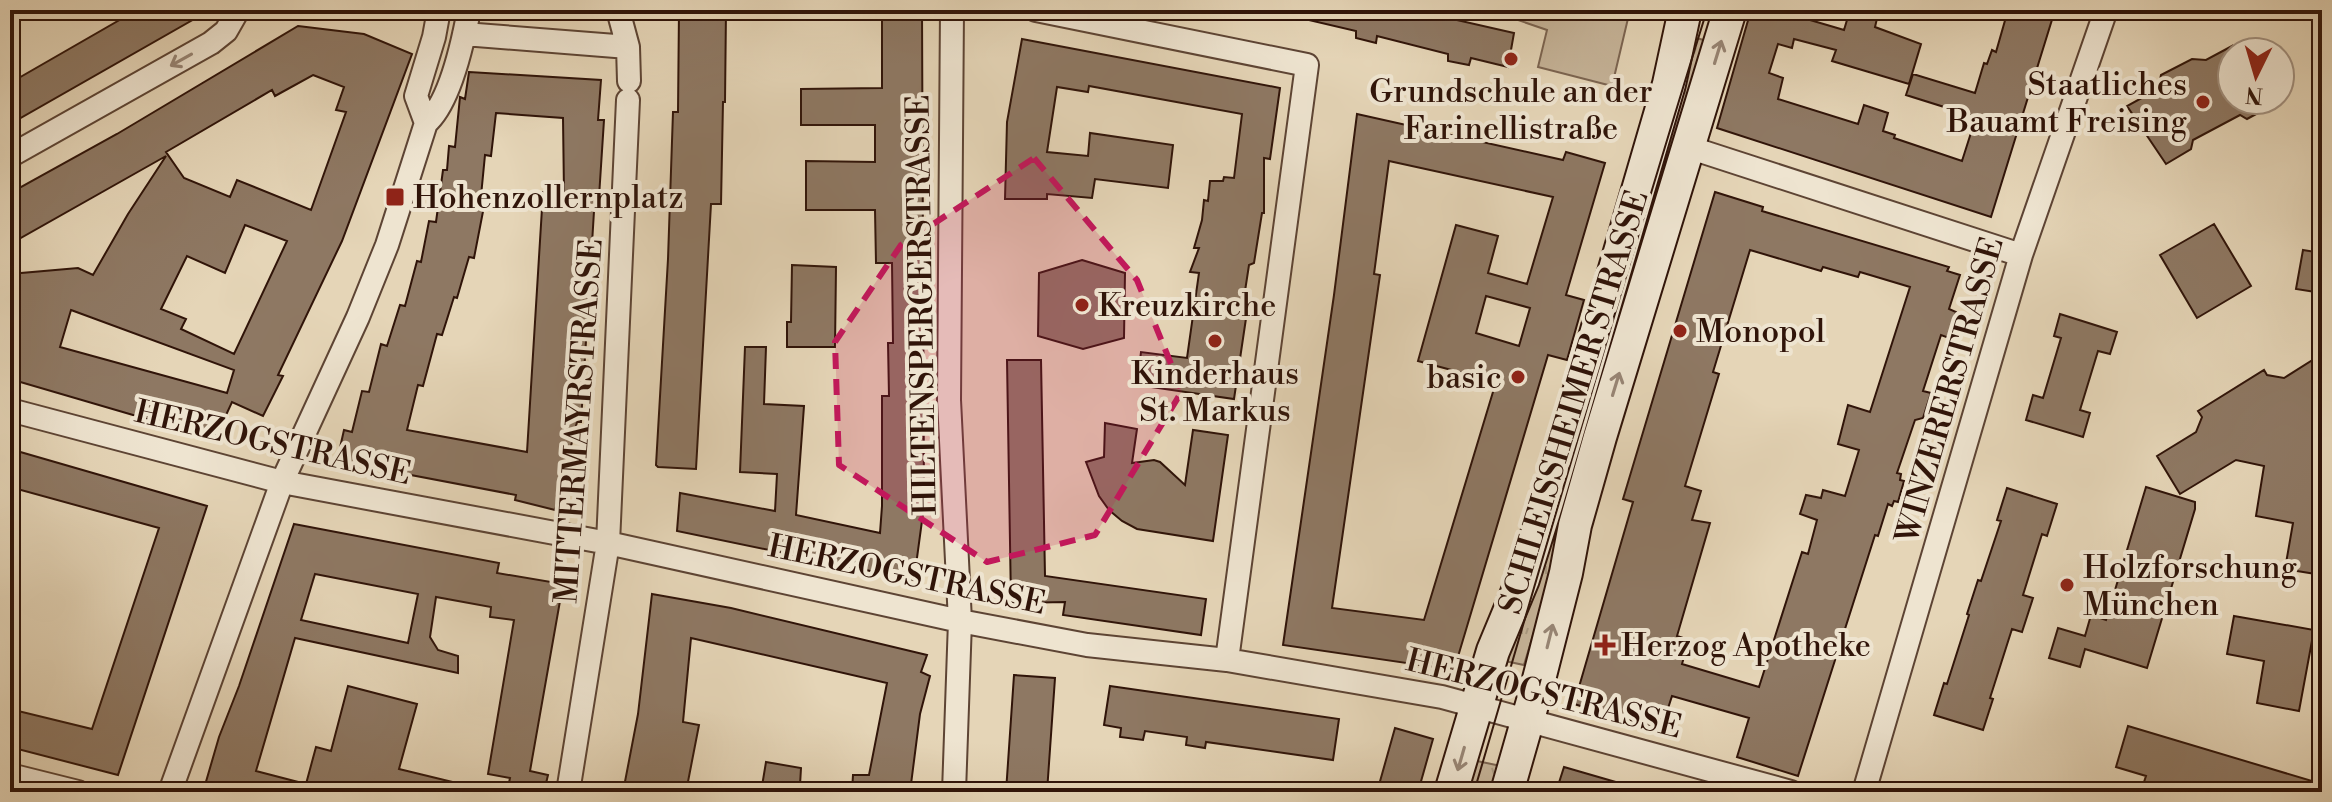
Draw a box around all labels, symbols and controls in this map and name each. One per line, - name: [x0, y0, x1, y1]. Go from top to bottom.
- north arrow: [2216, 36, 2296, 116]
- one-way arrow: [1711, 40, 1726, 66]
- marker: Grundschule an der Farinellistraße: [1502, 50, 1520, 68]
- one-way arrow: [170, 52, 193, 68]
- place label: Staatliches Bauamt Freising: [1946, 65, 2187, 142]
- place label: Grundschule an der Farinellistraße: [1369, 72, 1653, 149]
- text: N: [2244, 80, 2264, 109]
- marker: Staatliches Bauamt Freising: [2194, 93, 2212, 111]
- street label: HILTENSPERGERSTRASSE: [898, 94, 946, 516]
- place label: Hohenzollernplatz: [413, 178, 684, 218]
- marker: Hohenzollernplatz: [384, 186, 406, 208]
- street label: SCHLEISSHEIMER STRASSE: [1490, 186, 1658, 619]
- street label: WINZERERSTRASSE: [1887, 233, 2013, 549]
- street label: MITTERMAYRSTRASSE: [546, 237, 612, 605]
- place label: Kreuzkirche: [1098, 286, 1277, 326]
- marker: Kreuzkirche: [1073, 296, 1091, 314]
- place label: Monopol: [1696, 312, 1826, 352]
- marker: Monopol: [1671, 322, 1689, 340]
- marker: Kinderhaus St. Markus: [1206, 332, 1224, 350]
- place label: Kinderhaus St. Markus: [1131, 354, 1299, 431]
- place label: basic: [1427, 358, 1502, 398]
- marker: basic: [1509, 368, 1527, 386]
- one-way arrow: [1609, 372, 1624, 398]
- street label: HERZOGSTRASSE: [131, 392, 415, 494]
- street label: HERZOGSTRASSE: [764, 526, 1049, 624]
- place label: Holzforschung München: [2083, 548, 2298, 625]
- marker: Holzforschung München: [2058, 576, 2076, 594]
- one-way arrow: [1544, 623, 1559, 649]
- place label: Herzog Apotheke: [1621, 626, 1871, 666]
- marker: Herzog Apotheke: [1596, 636, 1614, 654]
- street label: HERZOGSTRASSE: [1402, 640, 1686, 748]
- one-way arrow: [1453, 746, 1467, 771]

